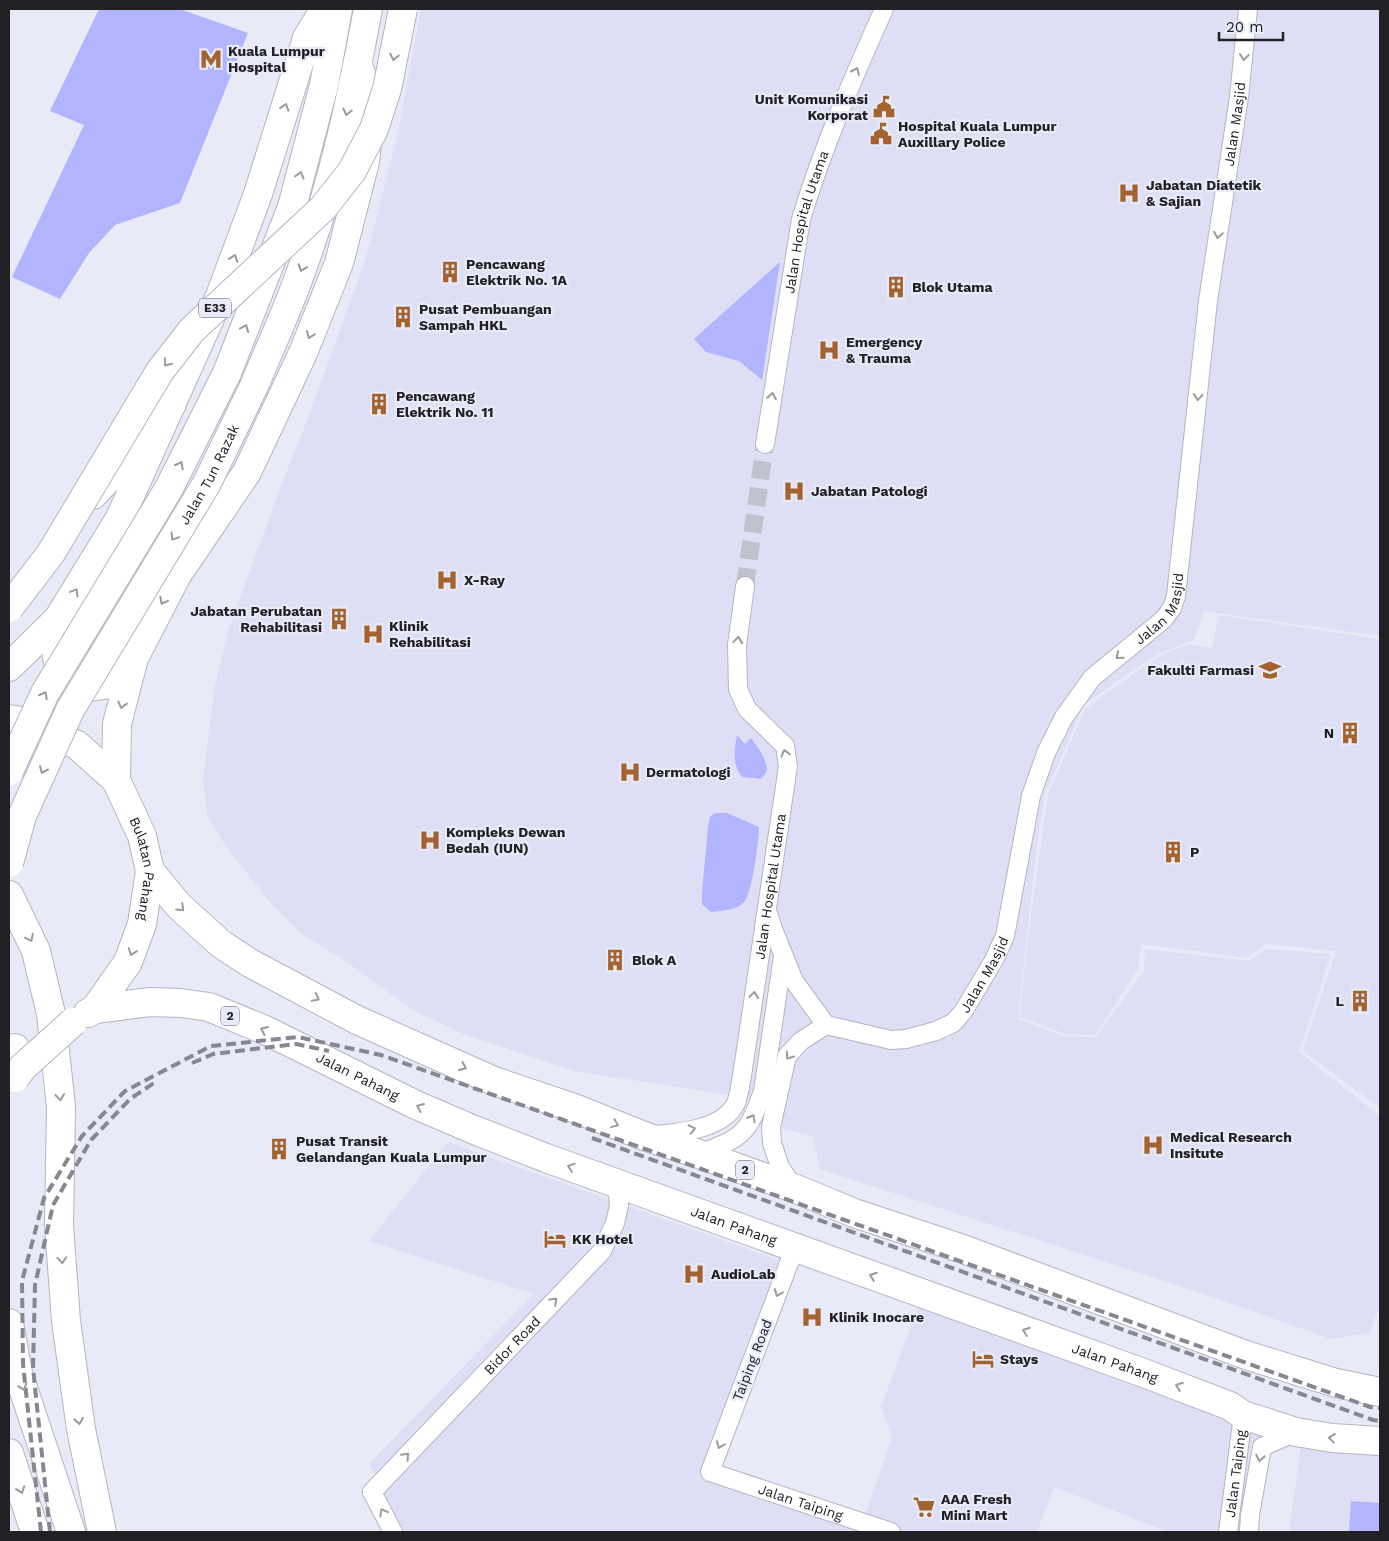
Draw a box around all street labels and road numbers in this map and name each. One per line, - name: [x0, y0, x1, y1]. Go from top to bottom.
- street label: Jalan Masjid: [1221, 81, 1248, 167]
- street label: Jalan Hospital Utama: [781, 148, 832, 295]
- road number: E33: [199, 298, 231, 318]
- street label: Jalan Tun Razak: [176, 422, 242, 527]
- street label: Jalan Masjid: [1132, 572, 1186, 648]
- street label: Jalan Hospital Utama: [751, 812, 789, 960]
- street label: Bulatan Pahang: [126, 814, 158, 922]
- street label: Jalan Masjid: [957, 934, 1012, 1015]
- road number: 2: [221, 1006, 239, 1026]
- street label: Jalan Pahang: [314, 1049, 402, 1104]
- road number: 2: [736, 1160, 754, 1180]
- street label: Jalan Pahang: [689, 1203, 780, 1249]
- street label: Bidor Road: [481, 1313, 544, 1378]
- street label: Taiping Road: [729, 1317, 775, 1403]
- street label: Jalan Pahang: [1070, 1340, 1161, 1386]
- street label: Jalan Taiping: [1222, 1428, 1249, 1518]
- street label: Jalan Taiping: [756, 1481, 846, 1524]

